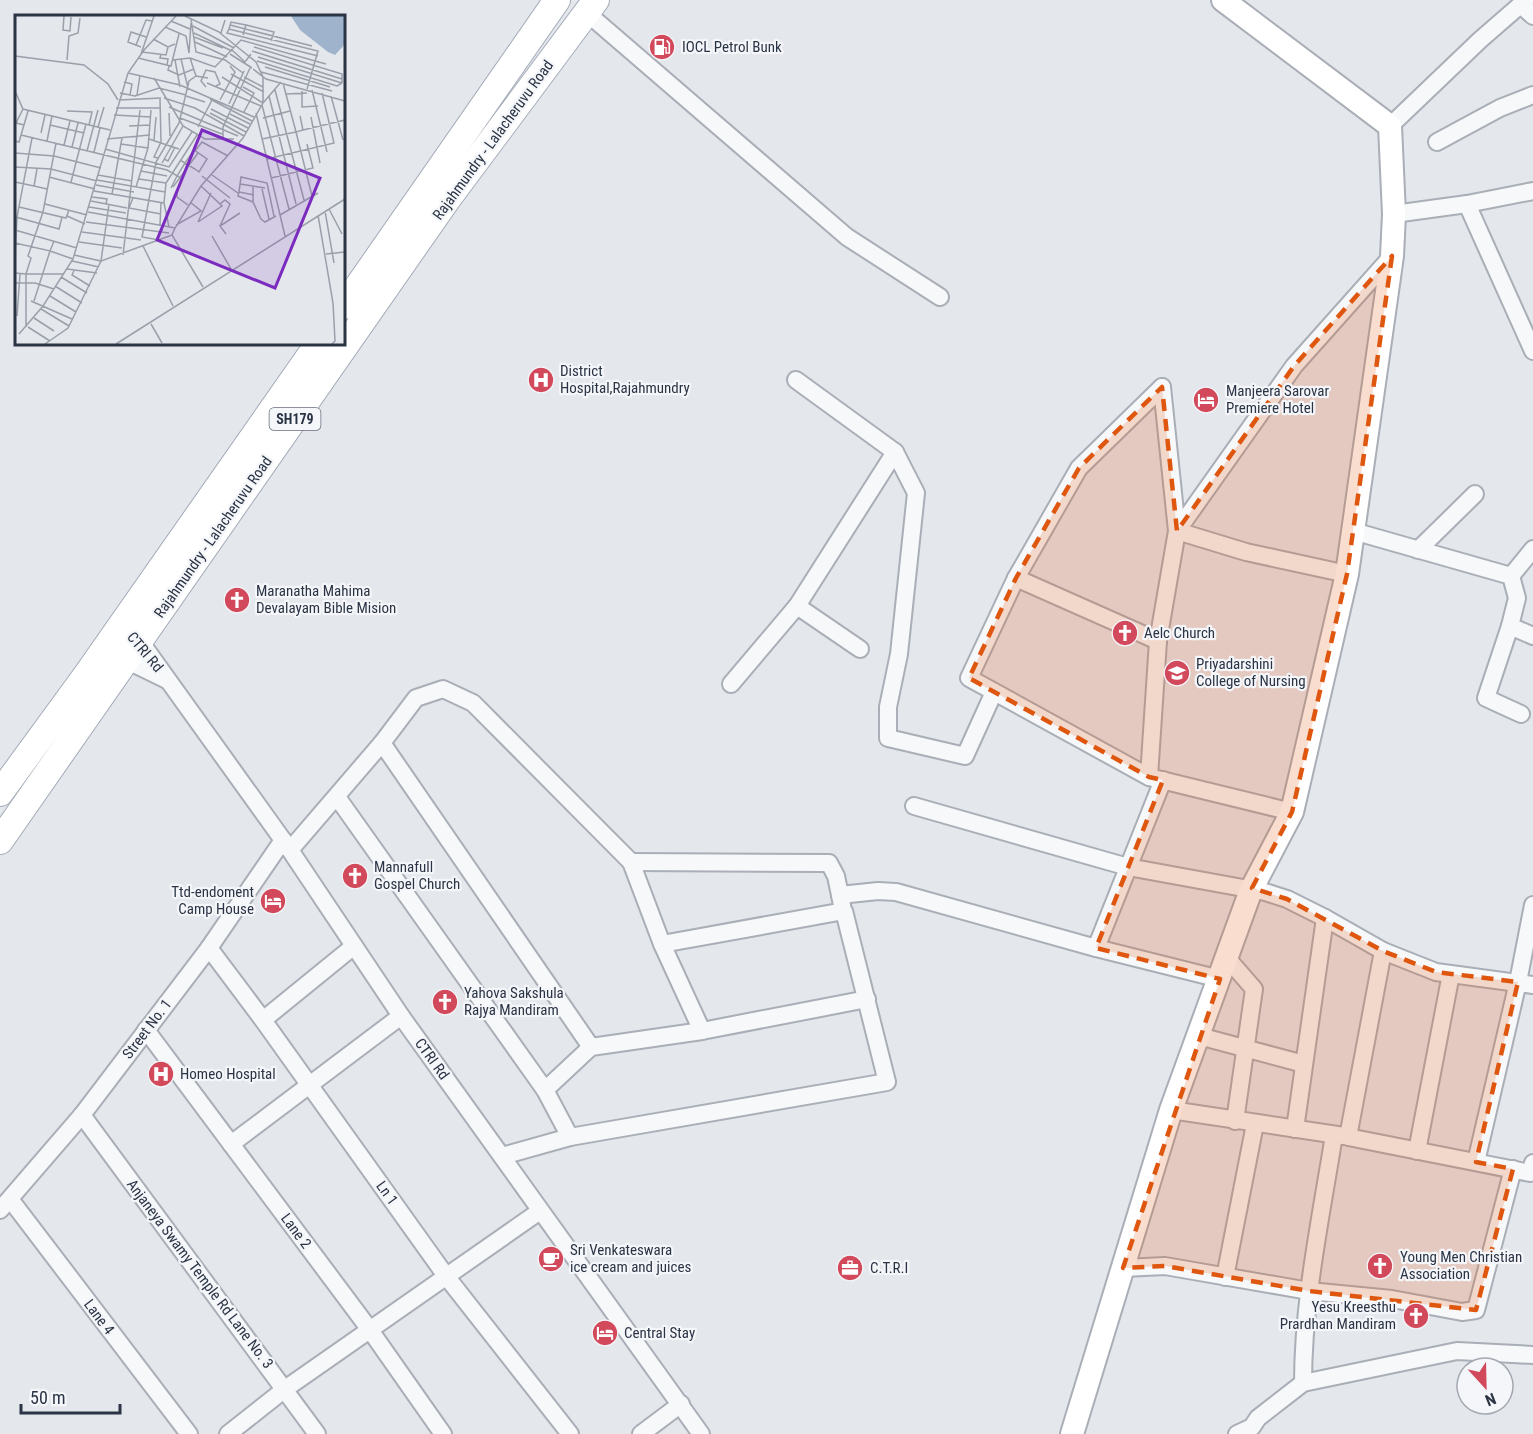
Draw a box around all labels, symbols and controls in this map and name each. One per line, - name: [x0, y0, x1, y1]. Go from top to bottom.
- inset map: [15, 15, 345, 345]
- fuel station icon: IOCL Petrol Bunk: [647, 32, 677, 62]
- place label: IOCL Petrol Bunk: [682, 38, 782, 56]
- street label: Rajahmundry - Lalacheruvu Road: [429, 57, 557, 223]
- place label: District Hospital,Rajahmundry: [560, 362, 690, 397]
- hospital icon: District Hospital,Rajahmundry: [526, 365, 556, 395]
- place label: Manjeera Sarovar Premiere Hotel: [1226, 382, 1329, 417]
- hotel icon: Manjeera Sarovar Premiere Hotel: [1191, 385, 1221, 415]
- road number: SH179: [270, 408, 320, 430]
- street label: Rajahmundry - Lalacheruvu Road: [150, 453, 276, 621]
- place label: Maranatha Mahima Devalayam Bible Mision: [256, 582, 396, 617]
- church icon: Maranatha Mahima Devalayam Bible Mision: [222, 585, 252, 615]
- church icon: Aelc Church: [1110, 618, 1140, 648]
- place label: Aelc Church: [1144, 624, 1215, 642]
- street label: CTRI Rd: [123, 628, 167, 676]
- place label: Priyadarshini College of Nursing: [1196, 655, 1306, 690]
- school or university icon: Priyadarshini College of Nursing: [1162, 658, 1192, 688]
- place label: Mannafull Gospel Church: [374, 858, 460, 893]
- church icon: Mannafull Gospel Church: [340, 861, 370, 891]
- place label: Ttd-endoment Camp House: [171, 883, 254, 918]
- hotel icon: Ttd-endoment Camp House: [258, 886, 288, 916]
- place label: Yahova Sakshula Rajya Mandiram: [464, 984, 564, 1019]
- church icon: Yahova Sakshula Rajya Mandiram: [430, 987, 460, 1017]
- street label: Street No. 1: [119, 996, 175, 1062]
- street label: CTRI Rd: [411, 1035, 453, 1083]
- hospital icon: Homeo Hospital: [146, 1059, 176, 1089]
- place label: Homeo Hospital: [180, 1065, 276, 1083]
- street label: Anjaneya Swamy Temple Rd Lane No. 3: [123, 1176, 277, 1372]
- street label: Ln 1: [372, 1177, 402, 1209]
- street label: Lane 2: [277, 1210, 315, 1252]
- place label: Sri Venkateswara ice cream and juices: [570, 1241, 692, 1276]
- cafe icon: Sri Venkateswara ice cream and juices: [536, 1244, 566, 1274]
- place label: Young Men Christian Association: [1400, 1248, 1522, 1283]
- church icon: Young Men Christian Association: [1365, 1251, 1395, 1281]
- office icon: C.T.R.I: [835, 1253, 865, 1283]
- place label: C.T.R.I: [870, 1259, 908, 1277]
- street label: Lane 4: [80, 1296, 118, 1338]
- place label: Yesu Kreesthu Prardhan Mandiram: [1280, 1298, 1396, 1333]
- church icon: Yesu Kreesthu Prardhan Mandiram: [1401, 1301, 1431, 1331]
- hotel icon: Central Stay: [590, 1318, 620, 1348]
- place label: Central Stay: [624, 1324, 695, 1342]
- north arrow: [1455, 1356, 1515, 1416]
- scale bar: [21, 1377, 120, 1415]
- text: 50 m: [30, 1387, 65, 1408]
- text: N: [1482, 1389, 1499, 1410]

